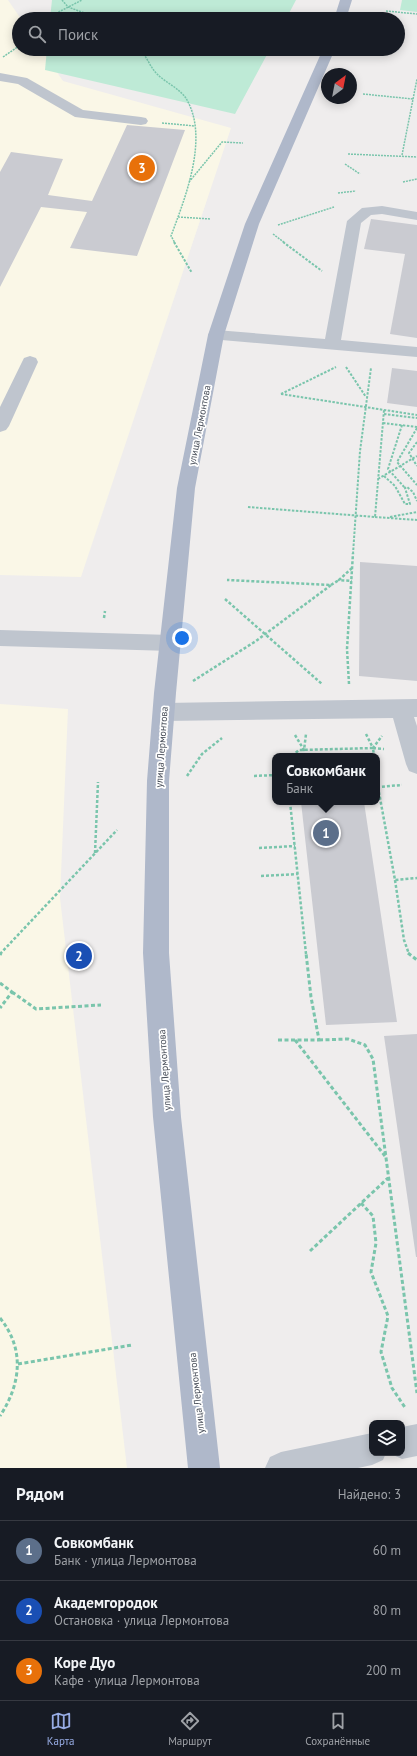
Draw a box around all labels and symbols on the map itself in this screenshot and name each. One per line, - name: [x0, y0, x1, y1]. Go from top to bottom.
- north arrow: [321, 68, 357, 104]
- pin: 3: [129, 153, 155, 183]
- street label: улица Лермонтова: [185, 384, 214, 466]
- your location: [172, 628, 192, 648]
- street label: улица Лермонтова: [152, 706, 171, 788]
- pin: 1: [313, 818, 339, 848]
- pin: 2: [66, 941, 92, 971]
- street label: улица Лермонтова: [155, 1029, 174, 1111]
- street label: улица Лермонтова: [186, 1352, 207, 1434]

